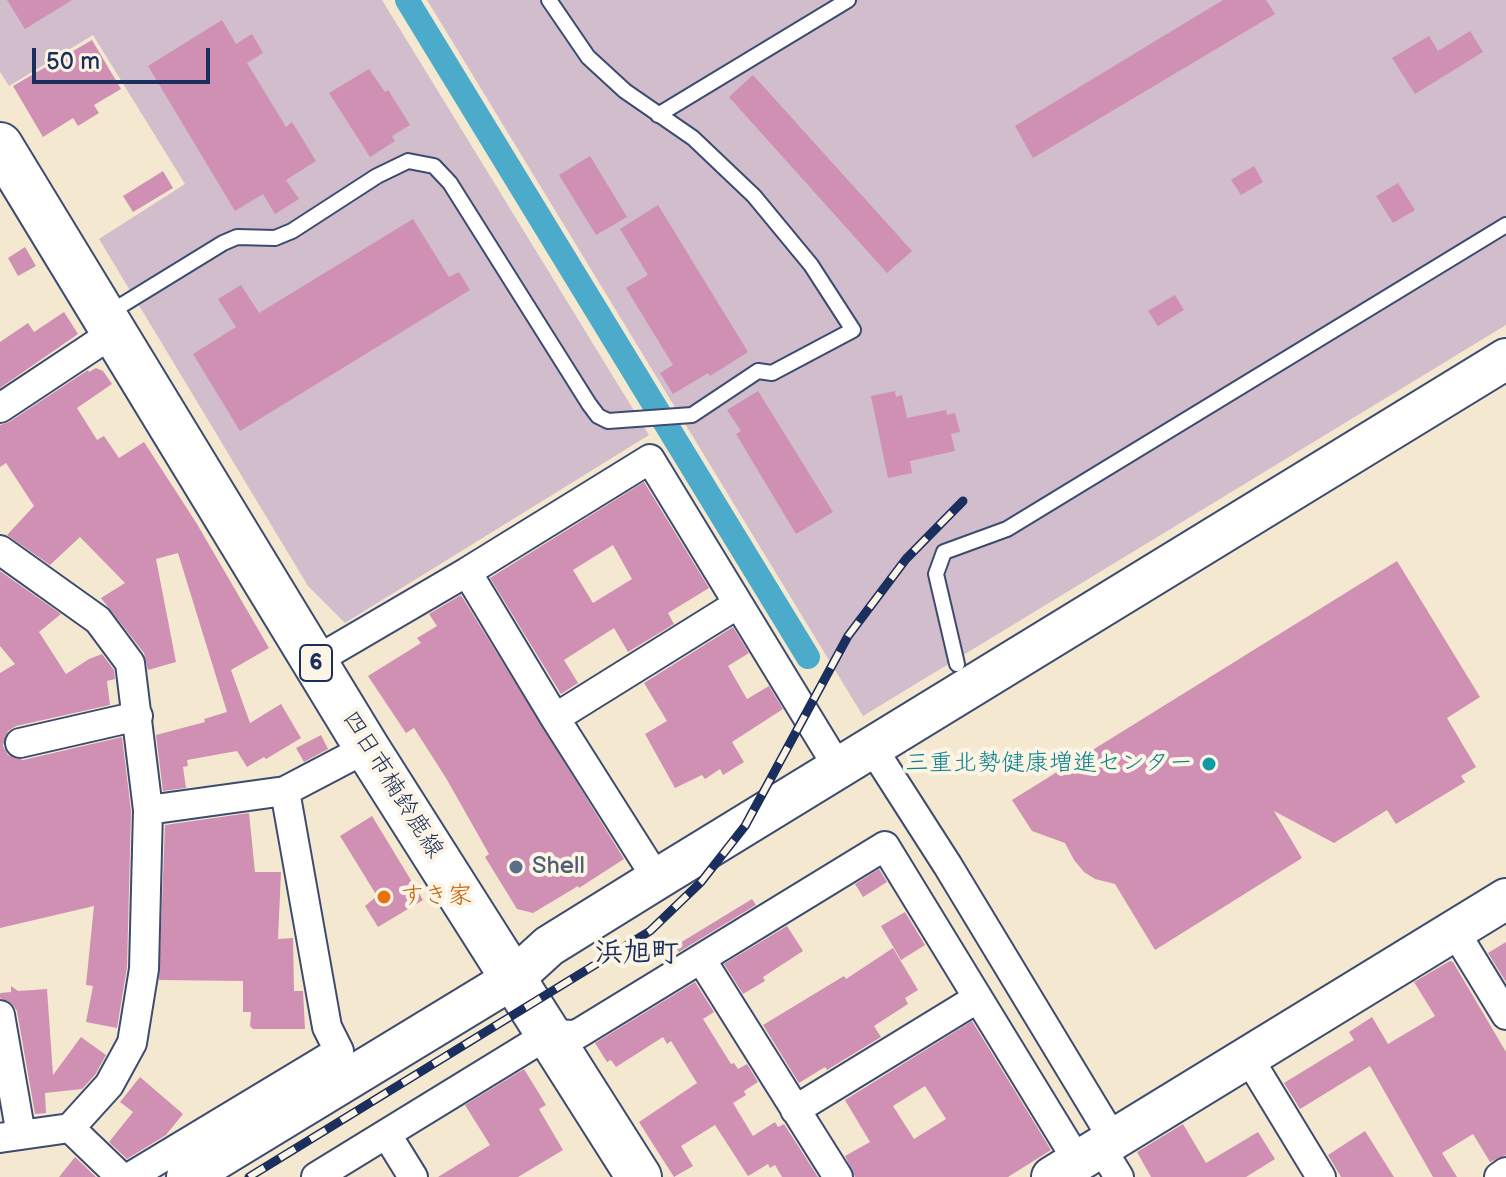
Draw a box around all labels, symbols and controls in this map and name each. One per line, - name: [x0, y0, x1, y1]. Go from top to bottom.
- scale bar: [36, 32, 214, 82]
- text: 50 m: [46, 47, 100, 76]
- road number: 6: [300, 645, 332, 681]
- street label: 四日市楠鈴鹿線: [335, 706, 449, 864]
- place label: 三重北勢健康増進センター: [905, 750, 1193, 778]
- marker: 三重北勢健康増進センター: [1200, 755, 1218, 773]
- place label: Shell: [532, 853, 585, 881]
- marker: Shell: [507, 858, 525, 876]
- place label: すき家: [400, 883, 472, 911]
- marker: すき家: [375, 888, 393, 906]
- district label: 浜旭町: [595, 937, 679, 971]

